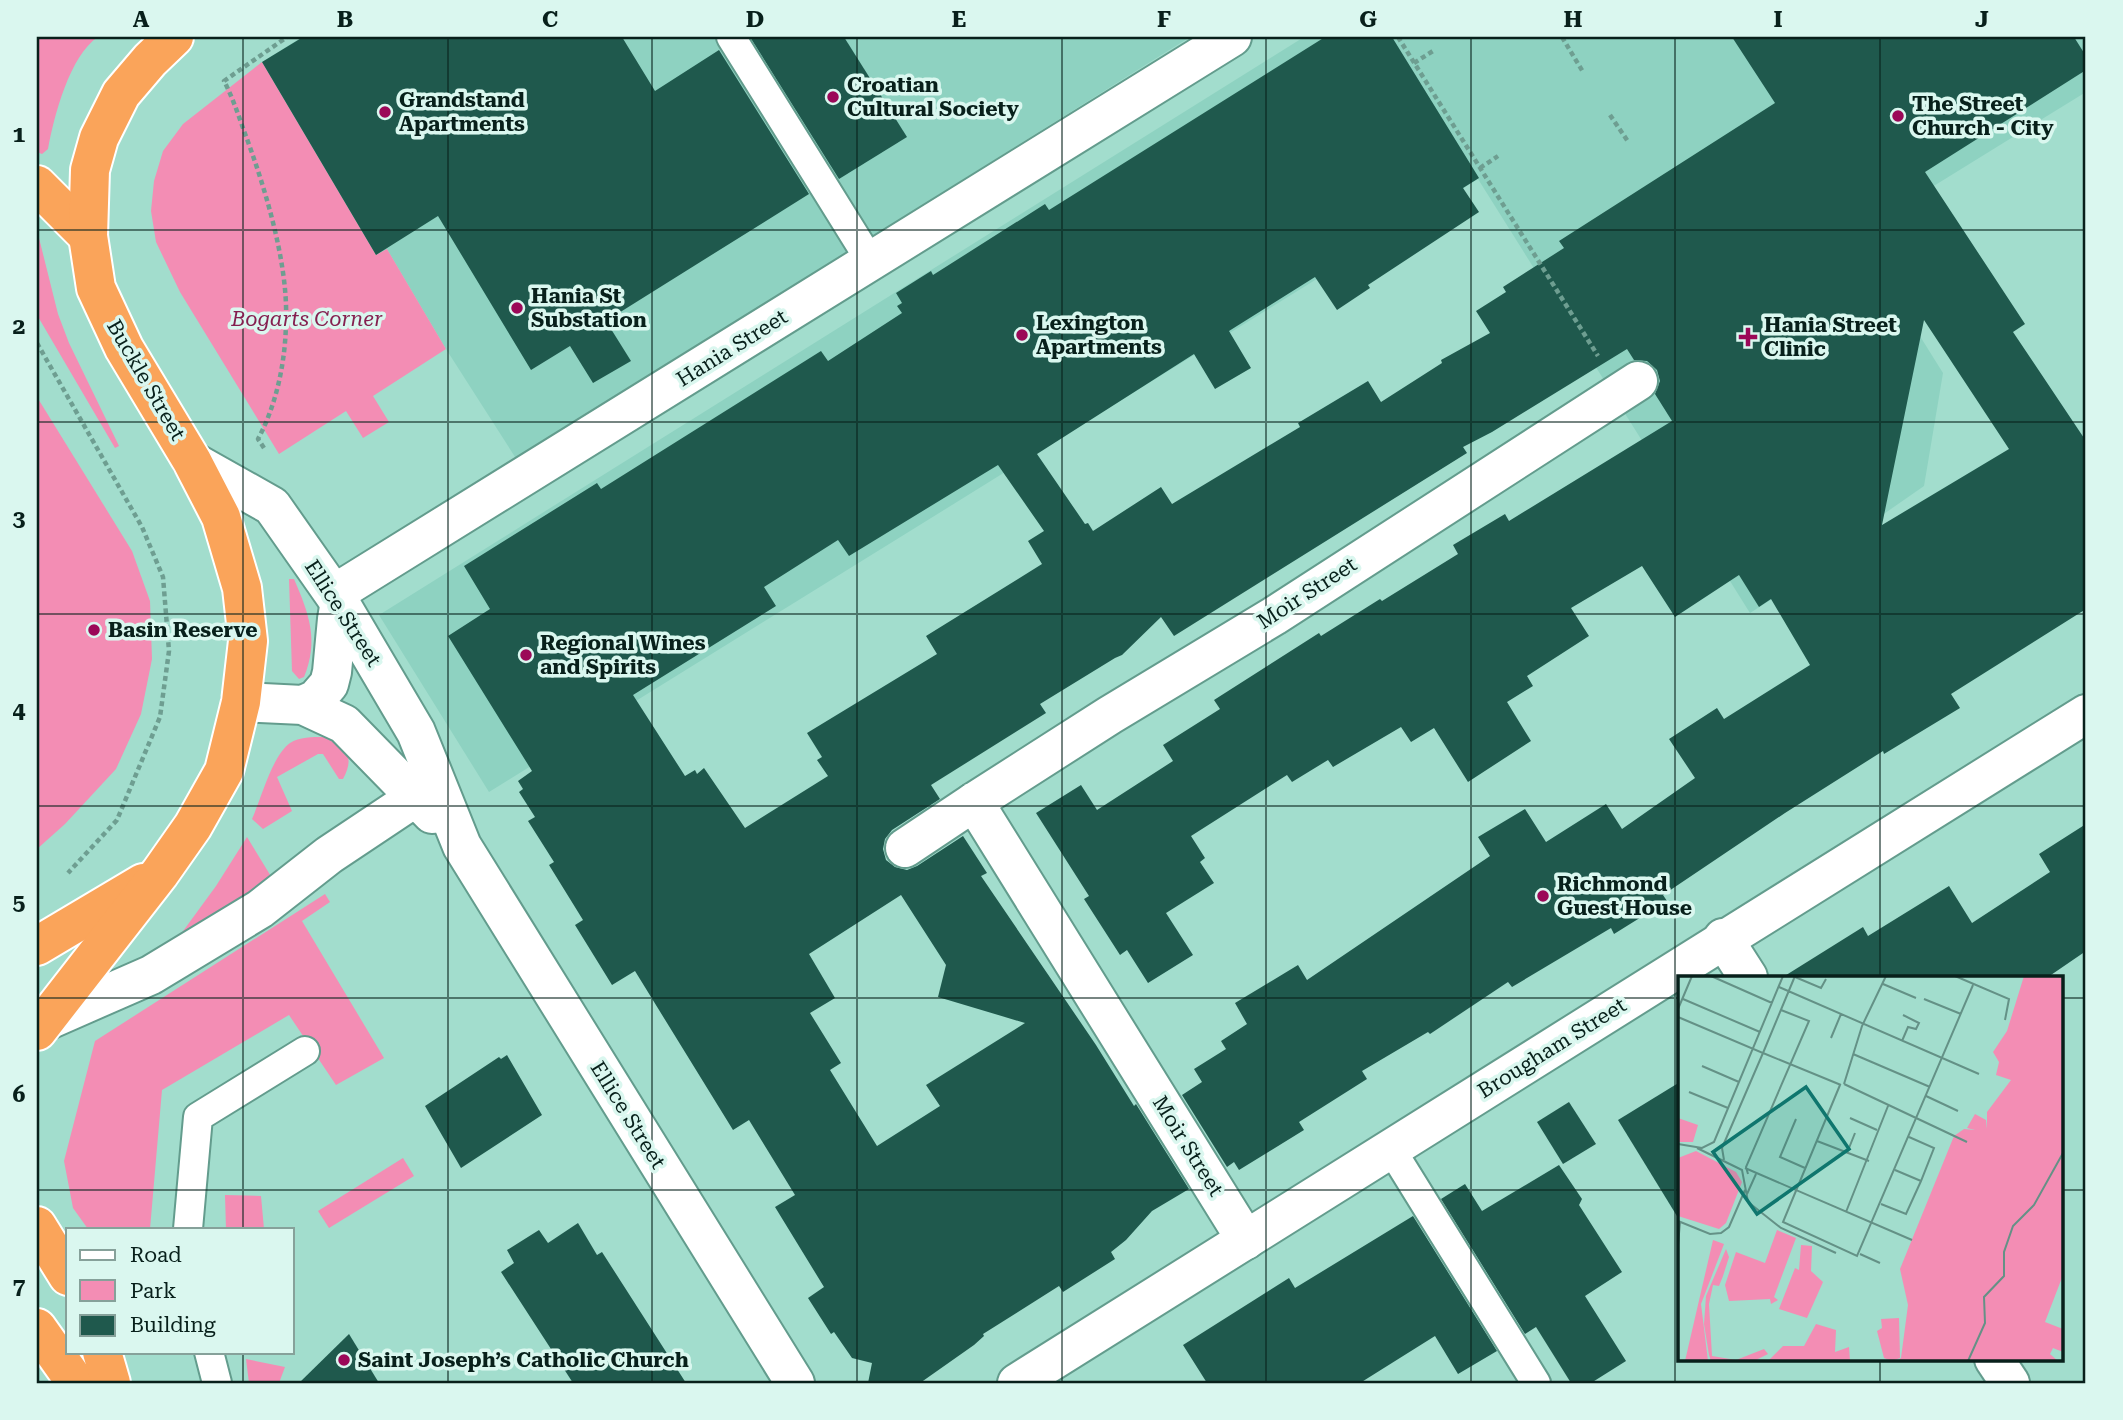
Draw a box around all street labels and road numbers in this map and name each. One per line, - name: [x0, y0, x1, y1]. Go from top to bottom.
- street label: Hania Street: [672, 304, 792, 392]
- street label: Buckle Street: [102, 316, 190, 445]
- street label: Moir Street: [1253, 552, 1361, 634]
- street label: Ellice Street: [300, 555, 386, 671]
- street label: Brougham Street: [1474, 993, 1631, 1103]
- street label: Ellice Street: [586, 1057, 671, 1173]
- street label: Moir Street: [1148, 1091, 1228, 1201]

